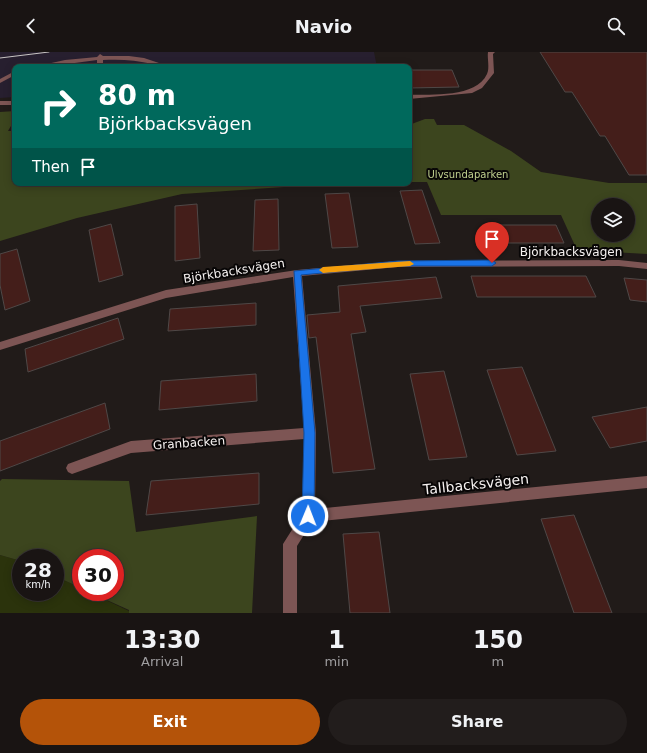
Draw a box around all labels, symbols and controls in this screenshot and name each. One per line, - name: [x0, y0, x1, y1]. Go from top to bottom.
- icon: back: [20, 15, 42, 37]
- icon: search: [605, 15, 627, 37]
- text: Navio: [295, 16, 352, 37]
- text: 80 m: [98, 79, 176, 112]
- icon: right: [32, 80, 84, 132]
- text: Björkbacksvägen: [98, 113, 252, 134]
- icon: arrive: [77, 156, 99, 178]
- text: Then: [32, 158, 69, 176]
- park label: Ulvsundaparken: [428, 169, 508, 180]
- map controls: [591, 198, 635, 242]
- button: layers: [591, 198, 635, 242]
- pin: [475, 222, 509, 263]
- icon: arrive: [481, 228, 503, 250]
- street label: Björkbacksvägen: [520, 245, 622, 259]
- street label: Björkbacksvägen: [182, 256, 286, 286]
- street label: Granbacken: [152, 433, 226, 453]
- street label: Tallbacksvägen: [421, 470, 530, 498]
- position arrow: [287, 495, 329, 537]
- speed limit sign: 30: [72, 549, 124, 601]
- text: 28: [24, 558, 52, 582]
- text: km/h: [25, 579, 51, 590]
- text: 13:30: [124, 626, 200, 654]
- text: 1: [328, 626, 345, 654]
- text: 150: [473, 626, 523, 654]
- text: Arrival: [141, 654, 183, 669]
- text: min: [324, 654, 349, 669]
- text: m: [492, 654, 504, 669]
- button: Exit: [20, 699, 320, 745]
- button: Share: [328, 699, 627, 745]

